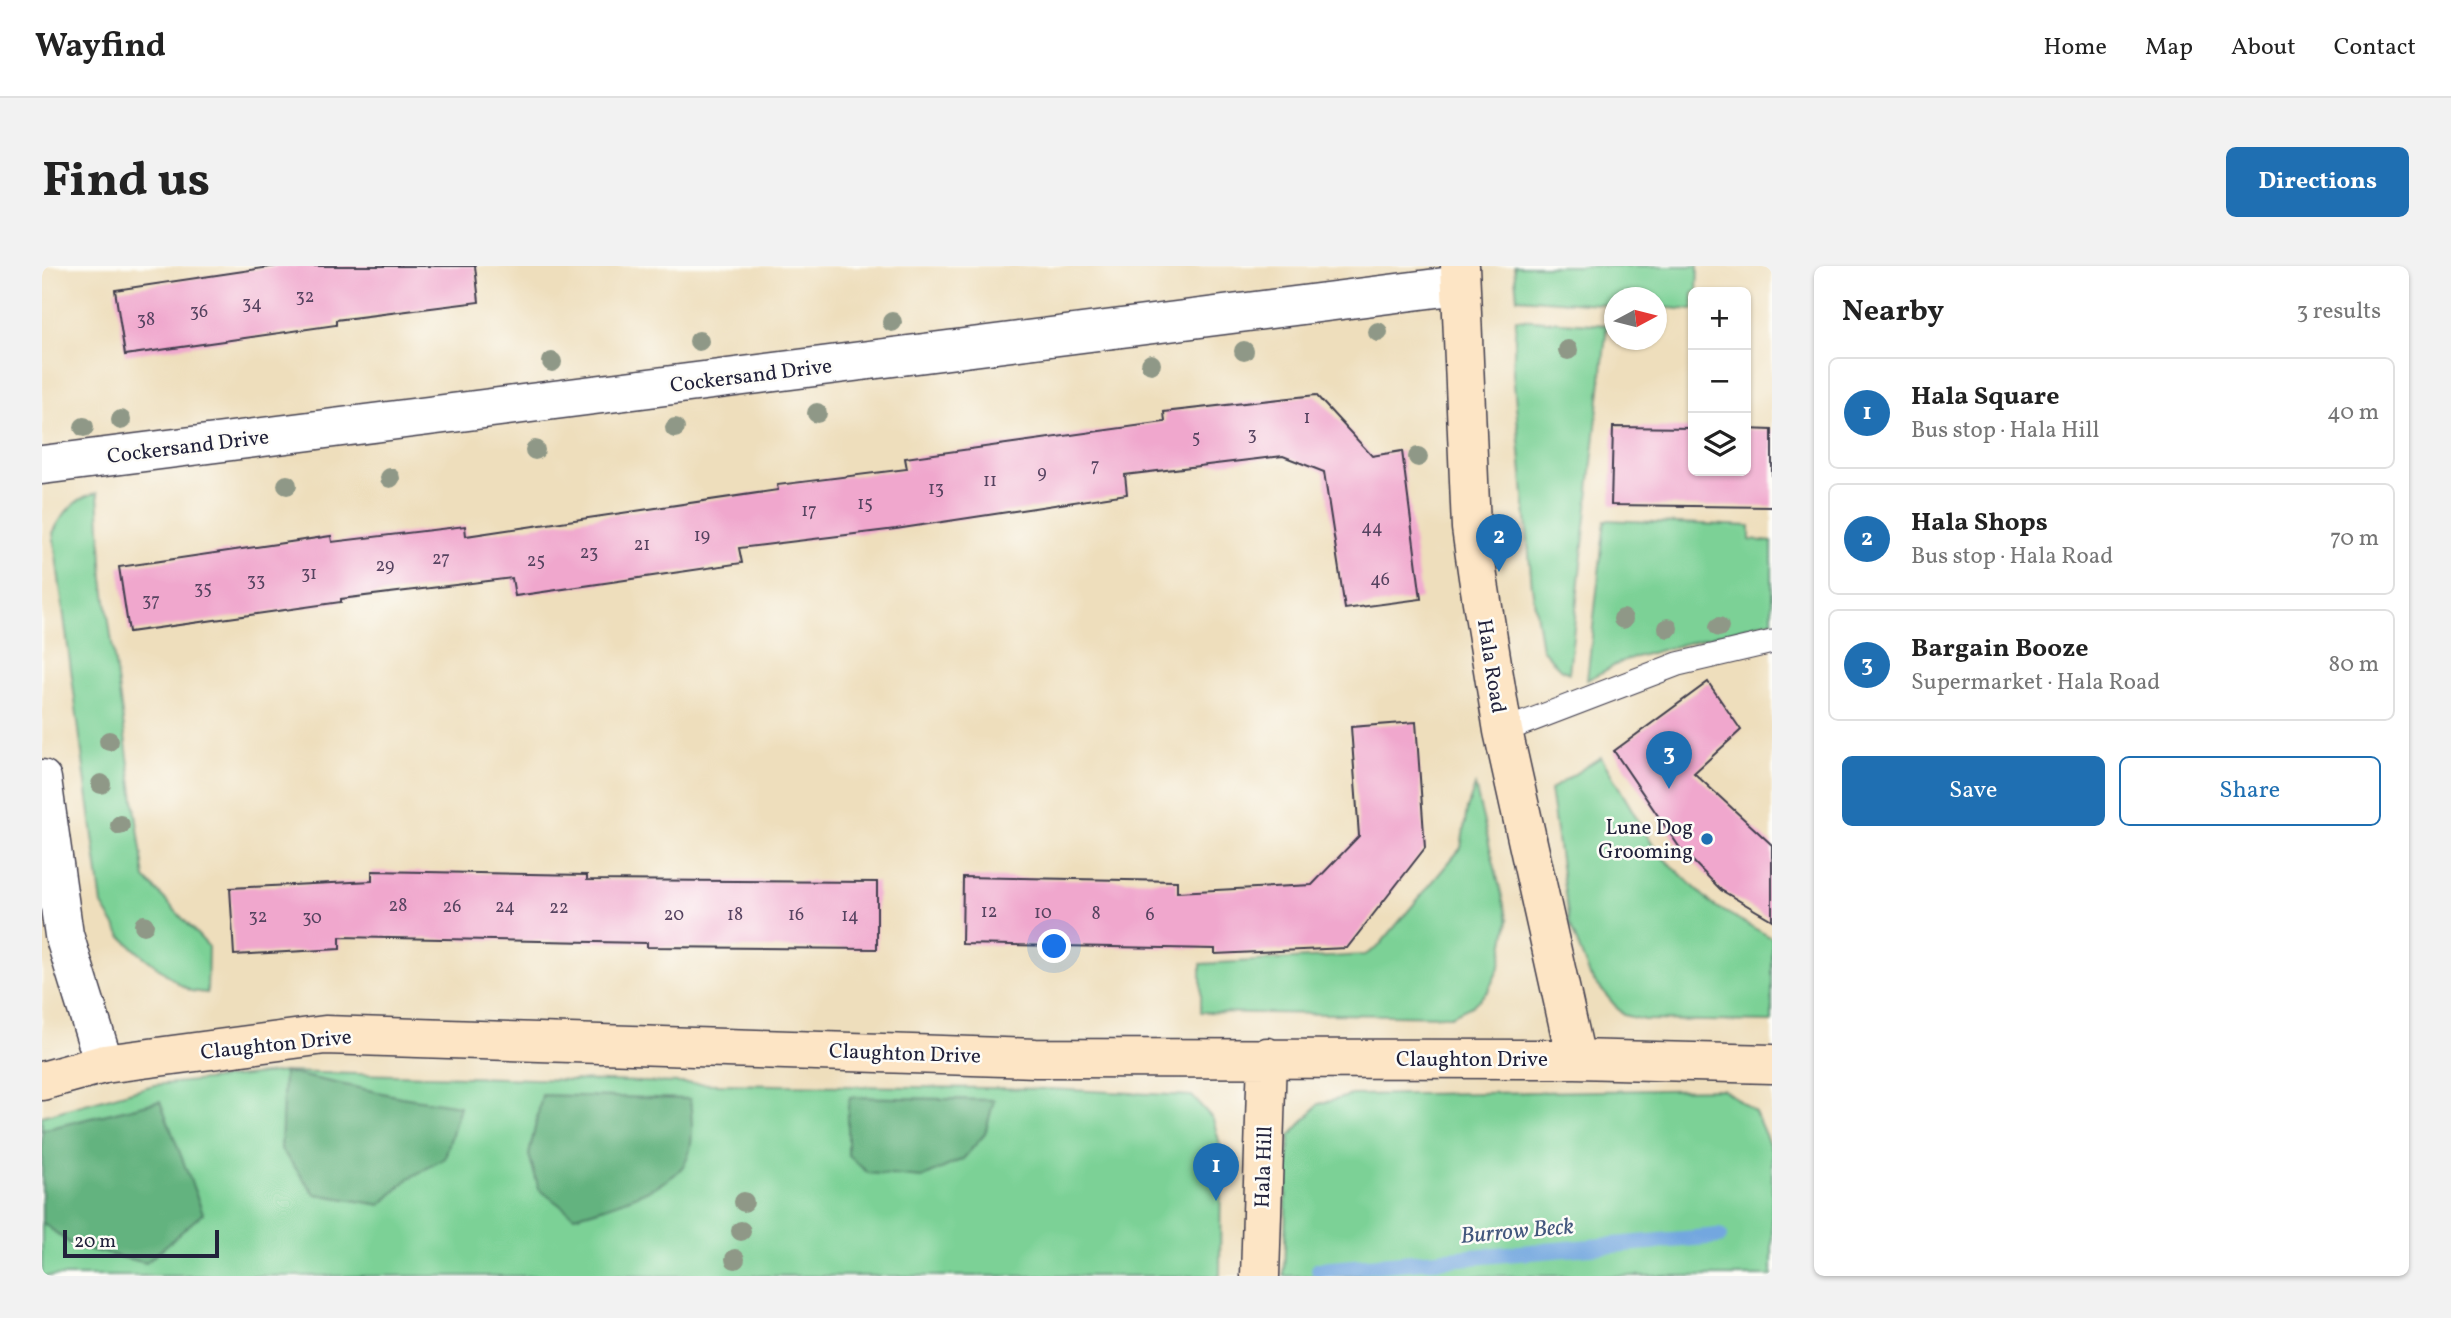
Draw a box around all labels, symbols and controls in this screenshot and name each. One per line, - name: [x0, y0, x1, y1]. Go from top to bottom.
- text: Wayfind: [35, 25, 166, 71]
- text: Home: [2043, 31, 2107, 65]
- text: Map: [2145, 31, 2193, 65]
- text: About: [2231, 31, 2296, 65]
- text: Contact: [2334, 31, 2416, 65]
- button: Directions: [2226, 147, 2409, 217]
- text: Find us: [42, 148, 210, 217]
- house number: 32: [296, 285, 314, 310]
- north arrow: [1604, 287, 1667, 350]
- map controls: [1688, 287, 1751, 476]
- button: +: [1688, 287, 1751, 350]
- text: Nearby: [1842, 291, 1944, 333]
- house number: 34: [242, 292, 262, 317]
- text: 3 results: [2296, 296, 2381, 328]
- house number: 36: [190, 300, 208, 325]
- house number: 38: [137, 308, 155, 333]
- button: −: [1688, 350, 1751, 413]
- street label: Cockersand Drive: [669, 352, 834, 401]
- text: Hala Square: [1911, 379, 2059, 415]
- text: 1: [1862, 397, 1872, 429]
- text: 40 m: [2327, 397, 2379, 429]
- house number: 1: [1304, 406, 1310, 431]
- button: layers: [1688, 413, 1751, 476]
- text: Bus stop · Hala Hill: [1911, 415, 2099, 447]
- street label: Cockersand Drive: [106, 423, 271, 472]
- house number: 3: [1247, 423, 1257, 448]
- house number: 5: [1192, 426, 1200, 451]
- house number: 7: [1091, 454, 1099, 479]
- house number: 9: [1037, 461, 1047, 486]
- house number: 11: [983, 469, 997, 494]
- house number: 13: [928, 477, 944, 502]
- house number: 15: [857, 492, 873, 517]
- house number: 17: [801, 499, 817, 524]
- text: Hala Shops: [1911, 505, 2048, 541]
- pin: 2: [1476, 514, 1522, 572]
- house number: 44: [1361, 516, 1383, 541]
- text: 2: [1861, 523, 1873, 555]
- text: 70 m: [2330, 523, 2379, 555]
- house number: 19: [694, 524, 710, 549]
- house number: 21: [634, 533, 650, 558]
- house number: 23: [580, 541, 598, 566]
- text: Bus stop · Hala Road: [1911, 541, 2113, 573]
- house number: 27: [432, 547, 450, 572]
- house number: 25: [527, 549, 545, 574]
- house number: 29: [376, 554, 394, 579]
- house number: 31: [301, 562, 317, 587]
- house number: 46: [1370, 568, 1390, 593]
- house number: 33: [247, 569, 265, 594]
- house number: 35: [194, 577, 212, 602]
- house number: 37: [142, 589, 160, 614]
- street label: Hala Road: [1469, 617, 1512, 715]
- text: Bargain Booze: [1911, 631, 2089, 667]
- text: 3: [1861, 649, 1873, 681]
- text: 80 m: [2329, 649, 2379, 681]
- text: Supermarket · Hala Road: [1911, 667, 2160, 699]
- pin: 3: [1646, 731, 1692, 789]
- button: Save: [1842, 756, 2105, 826]
- button: Share: [2119, 756, 2381, 826]
- place label: Lune Dog Grooming: [1598, 814, 1693, 867]
- marker: Lune Dog Grooming: [1699, 831, 1715, 847]
- house number: 28: [389, 894, 407, 919]
- house number: 26: [443, 895, 461, 920]
- house number: 24: [495, 895, 515, 920]
- house number: 22: [549, 896, 569, 921]
- house number: 12: [981, 900, 997, 925]
- house number: 10: [1034, 901, 1052, 926]
- house number: 8: [1091, 902, 1101, 927]
- house number: 20: [664, 903, 684, 928]
- house number: 18: [727, 903, 743, 928]
- house number: 16: [788, 903, 804, 928]
- house number: 6: [1145, 903, 1155, 928]
- house number: 14: [841, 904, 859, 929]
- house number: 32: [249, 905, 267, 930]
- house number: 30: [302, 906, 322, 931]
- your location: [1037, 929, 1071, 963]
- street label: Claughton Drive: [199, 1023, 353, 1068]
- street label: Claughton Drive: [829, 1037, 981, 1072]
- street label: Claughton Drive: [1396, 1046, 1548, 1075]
- street label: Hala Hill: [1249, 1126, 1280, 1208]
- pin: 1: [1193, 1143, 1239, 1201]
- water label: Burrow Beck: [1459, 1211, 1576, 1253]
- scale bar: [63, 1227, 219, 1259]
- text: 20 m: [74, 1229, 116, 1255]

